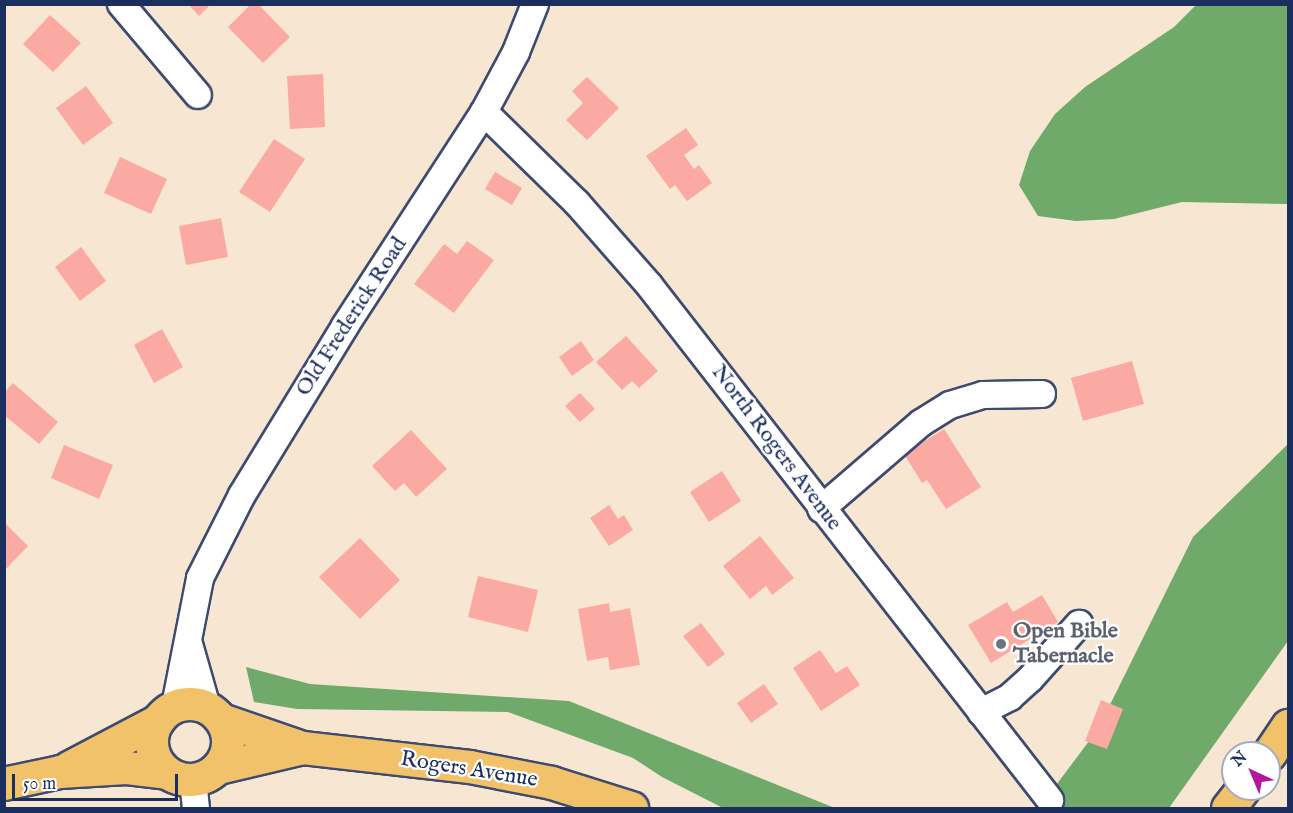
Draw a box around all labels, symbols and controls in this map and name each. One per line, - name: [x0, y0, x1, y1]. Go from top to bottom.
- street label: Old Frederick Road: [291, 233, 413, 401]
- street label: North Rogers Avenue: [705, 360, 847, 536]
- place label: Open Bible Tabernacle: [1013, 618, 1118, 670]
- marker: Open Bible Tabernacle: [994, 637, 1008, 651]
- north arrow: [1221, 741, 1281, 801]
- street label: Rogers Avenue: [399, 746, 539, 794]
- text: N: [1228, 747, 1252, 771]
- scale bar: [15, 762, 182, 800]
- text: 50 m: [23, 773, 56, 796]

